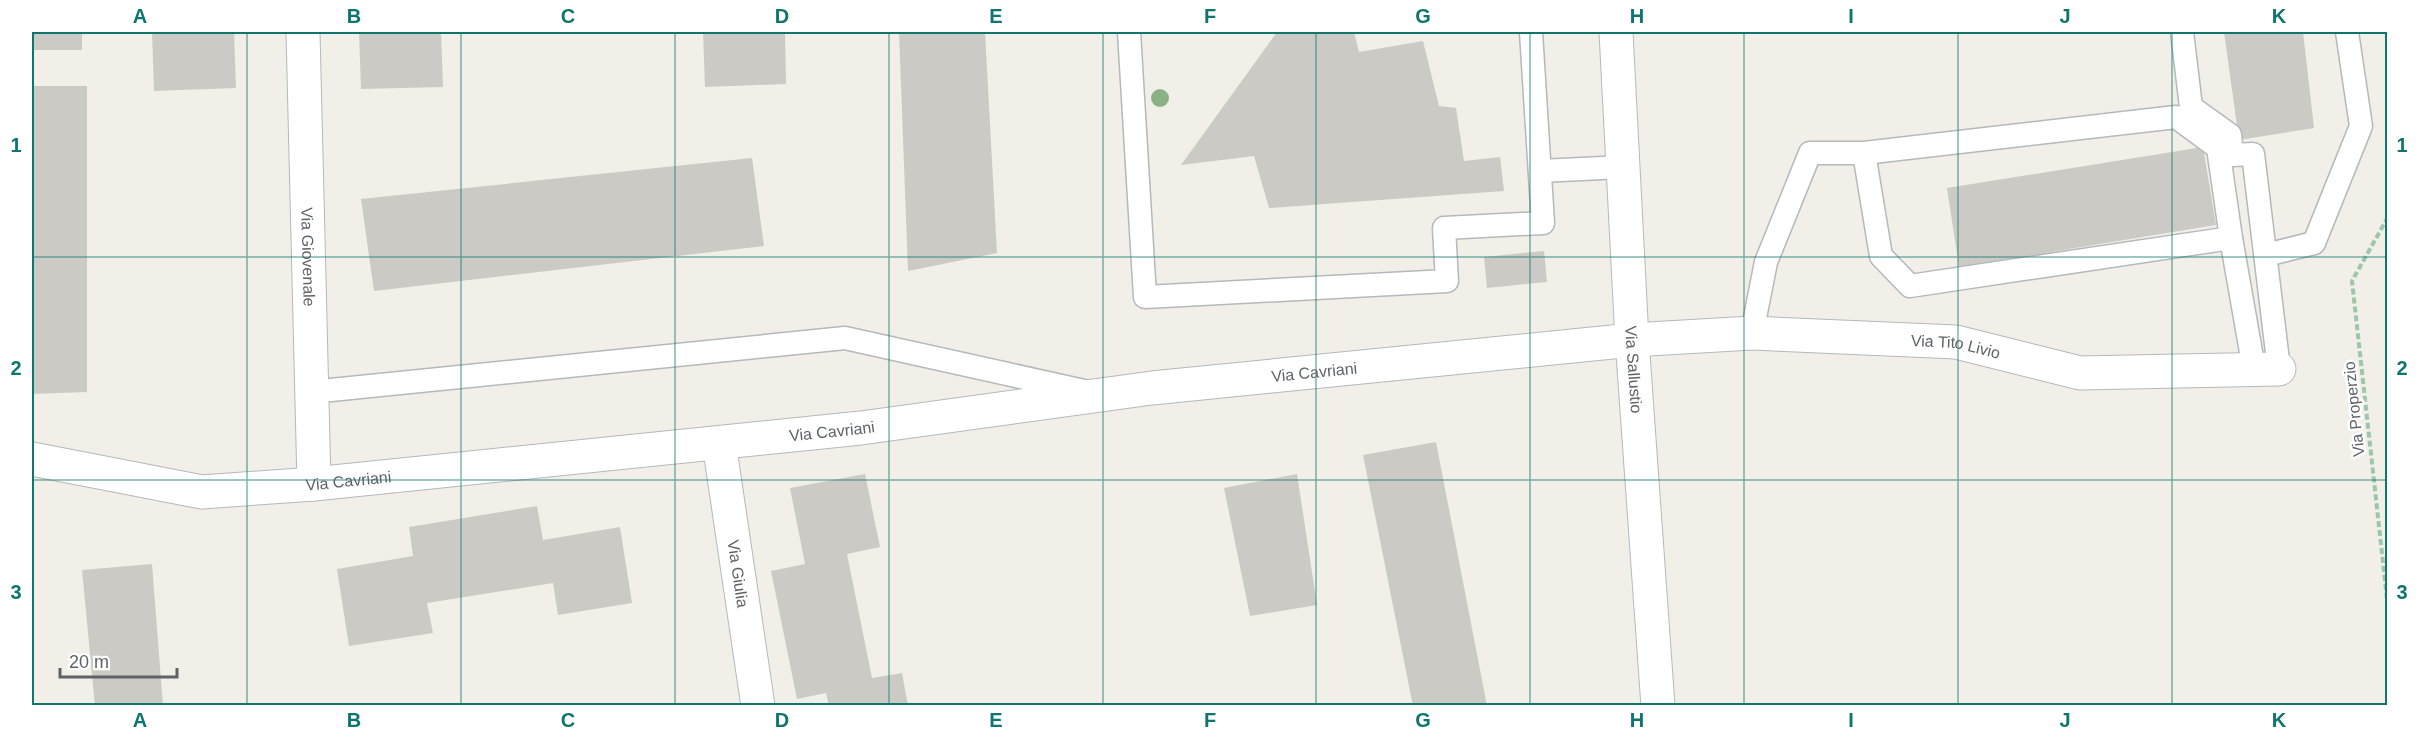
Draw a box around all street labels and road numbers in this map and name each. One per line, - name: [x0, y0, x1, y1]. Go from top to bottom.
- street label: Via Giovenale: [299, 207, 318, 307]
- street label: Via Sallustio: [1623, 325, 1646, 414]
- street label: Via Tito Livio: [1911, 332, 2002, 361]
- street label: Via Cavriani: [1270, 359, 1358, 385]
- street label: Via Properzio: [2341, 360, 2367, 458]
- street label: Via Cavriani: [788, 418, 876, 444]
- street label: Via Cavriani: [305, 468, 392, 493]
- street label: Via Giulia: [725, 539, 752, 609]

